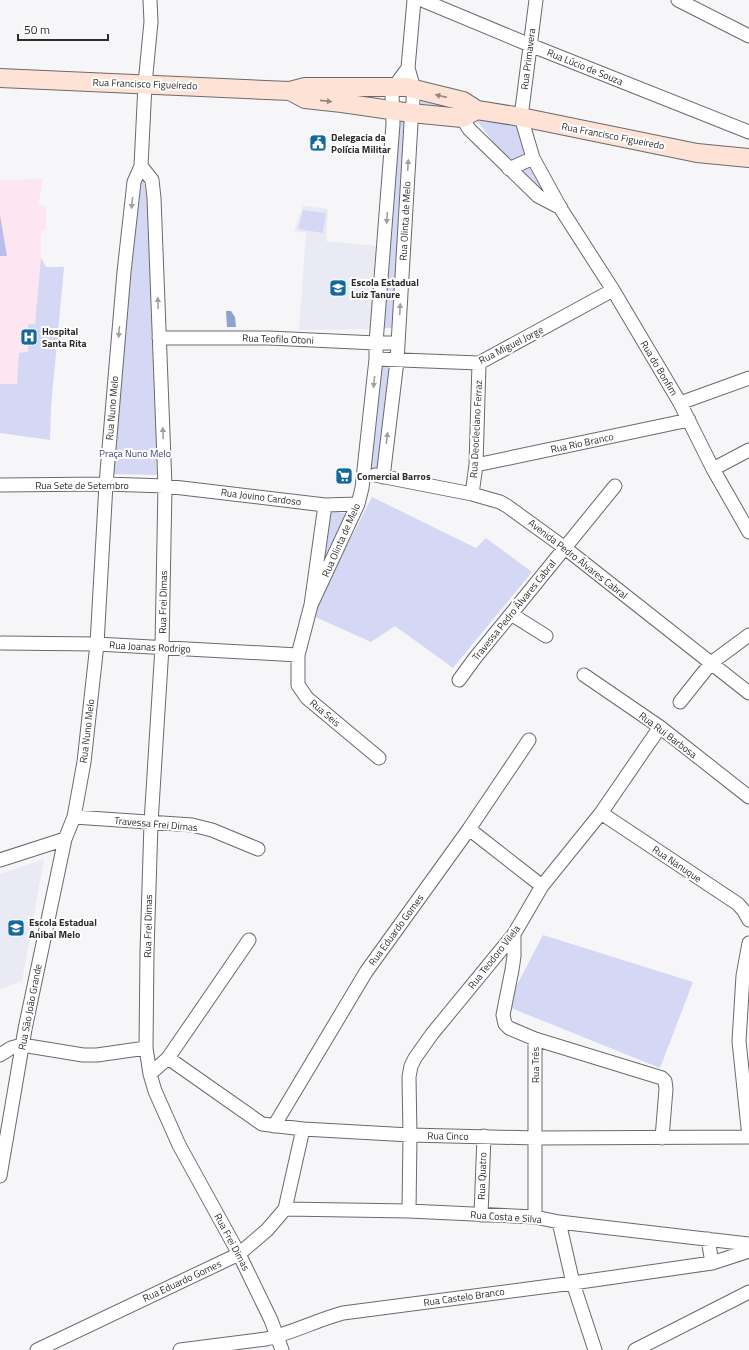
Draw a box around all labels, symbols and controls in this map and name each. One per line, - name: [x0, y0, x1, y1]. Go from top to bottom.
- scale bar: [18, 16, 108, 42]
- text: 50 m: [24, 20, 50, 39]
- street label: Rua Primavera: [517, 27, 539, 91]
- street label: Rua Lúcio de Souza: [545, 45, 625, 89]
- street label: Rua Francisco Figueiredo: [92, 75, 198, 93]
- one-way arrow: [435, 92, 447, 98]
- one-way arrow: [320, 98, 332, 105]
- street label: Rua Francisco Figueiredo: [560, 119, 666, 153]
- place label: Delegacia da Polícia Militar: [331, 130, 391, 157]
- public building icon: Delegacia da Polícia Militar: [308, 133, 328, 153]
- one-way arrow: [405, 158, 411, 171]
- street label: Rua Olinta de Melo: [395, 181, 415, 261]
- one-way arrow: [128, 197, 135, 209]
- one-way arrow: [383, 212, 390, 224]
- place label: Escola Estadual Luiz Tanure: [351, 275, 419, 302]
- school or university icon: Escola Estadual Luiz Tanure: [328, 278, 348, 298]
- one-way arrow: [155, 296, 161, 309]
- one-way arrow: [396, 303, 403, 315]
- street label: Rua Miguel Jorge: [476, 322, 546, 368]
- place label: Hospital Santa Rita: [42, 324, 87, 351]
- one-way arrow: [115, 326, 122, 338]
- hospital icon: Hospital Santa Rita: [19, 327, 39, 347]
- street label: Rua Teofilo Otoni: [242, 330, 314, 348]
- street label: Rua do Bonfim: [637, 338, 681, 398]
- street label: Rua Nuno Melo: [102, 375, 122, 441]
- one-way arrow: [370, 376, 377, 388]
- street label: Rua Deocleciano Ferraz: [466, 379, 486, 478]
- one-way arrow: [159, 427, 166, 439]
- street label: Rua Rio Branco: [549, 429, 615, 457]
- one-way arrow: [384, 432, 391, 444]
- park label: Praça Nuno Melo: [99, 446, 171, 461]
- supermarket icon: Comercial Barros: [334, 466, 354, 486]
- place label: Comercial Barros: [357, 469, 431, 484]
- street label: Rua Sete de Setembro: [35, 478, 129, 493]
- street label: Rua Jovino Cardoso: [220, 485, 302, 509]
- street label: Rua Olinta de Melo: [318, 501, 364, 579]
- street label: Avenida Pedro Álvares Cabral: [525, 515, 631, 603]
- street label: Travessa Pedro Álvares Cabral: [469, 556, 559, 664]
- street label: Rua Frei Dimas: [155, 570, 171, 634]
- street label: Rua Joanas Rodrigo: [109, 637, 191, 657]
- street label: Rua Seis: [306, 696, 344, 731]
- street label: Rua Nuno Melo: [76, 698, 98, 764]
- street label: Rua Rui Barbosa: [636, 708, 700, 762]
- street label: Travessa Frei Dimas: [114, 813, 199, 835]
- street label: Rua Nanuque: [649, 842, 705, 886]
- street label: Rua Eduardo Gomes: [365, 891, 427, 969]
- street label: Rua Frei Dimas: [140, 894, 156, 958]
- place label: Escola Estadual Anibal Melo: [29, 915, 97, 942]
- school or university icon: Escola Estadual Anibal Melo: [6, 918, 26, 938]
- street label: Rua Teodoro Vilela: [464, 922, 524, 992]
- street label: Rua São João Grande: [14, 963, 46, 1051]
- street label: Rua Três: [528, 1047, 543, 1083]
- street label: Rua Cinco: [427, 1128, 469, 1144]
- street label: Rua Quatro: [474, 1152, 490, 1200]
- street label: Rua Costa e Silva: [470, 1207, 542, 1227]
- street label: Rua Frei Dimas: [211, 1211, 254, 1274]
- street label: Rua Eduardo Gomes: [140, 1256, 224, 1306]
- street label: Rua Castelo Branco: [423, 1284, 505, 1310]

